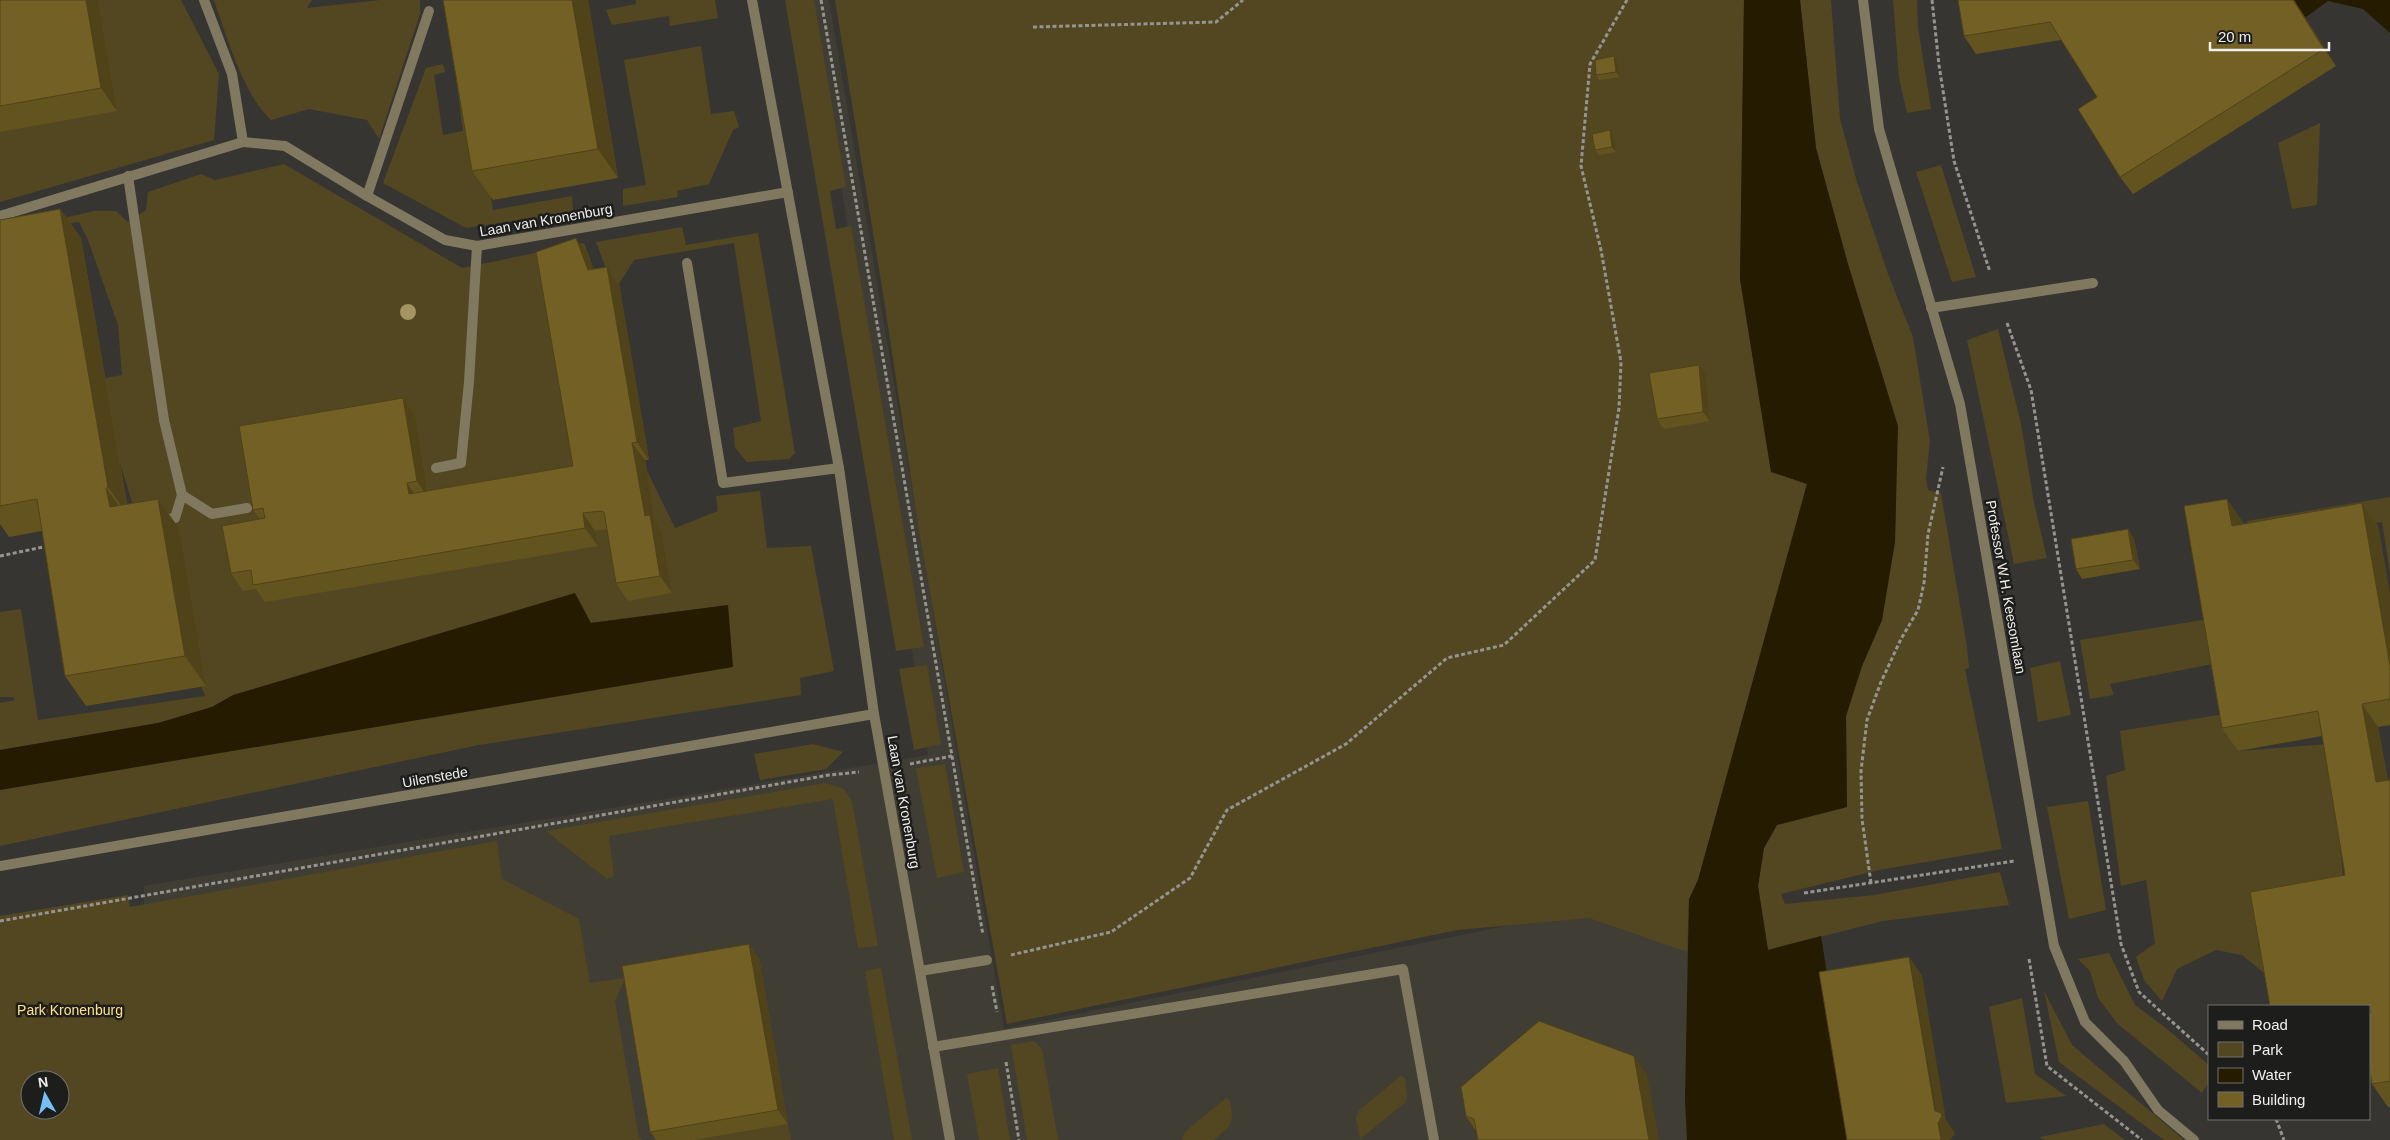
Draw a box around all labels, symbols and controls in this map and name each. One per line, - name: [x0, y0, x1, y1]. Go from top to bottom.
- scale bar: [2210, 20, 2329, 52]
- text: 20 m: [2218, 28, 2251, 45]
- street label: Laan van Kronenburg: [478, 200, 614, 240]
- street label: Professor W.H. Keesomlaan: [1983, 499, 2029, 675]
- street label: Laan van Kronenburg: [884, 734, 924, 870]
- street label: Uilenstede: [401, 763, 469, 791]
- park label: Park Kronenburg: [17, 1002, 123, 1018]
- legend: [2208, 1005, 2370, 1120]
- text: Road: [2252, 1016, 2288, 1033]
- text: Park: [2252, 1041, 2283, 1058]
- text: Water: [2252, 1066, 2291, 1083]
- north arrow: [20, 1070, 70, 1120]
- text: N: [37, 1073, 49, 1091]
- text: Building: [2252, 1091, 2305, 1108]

